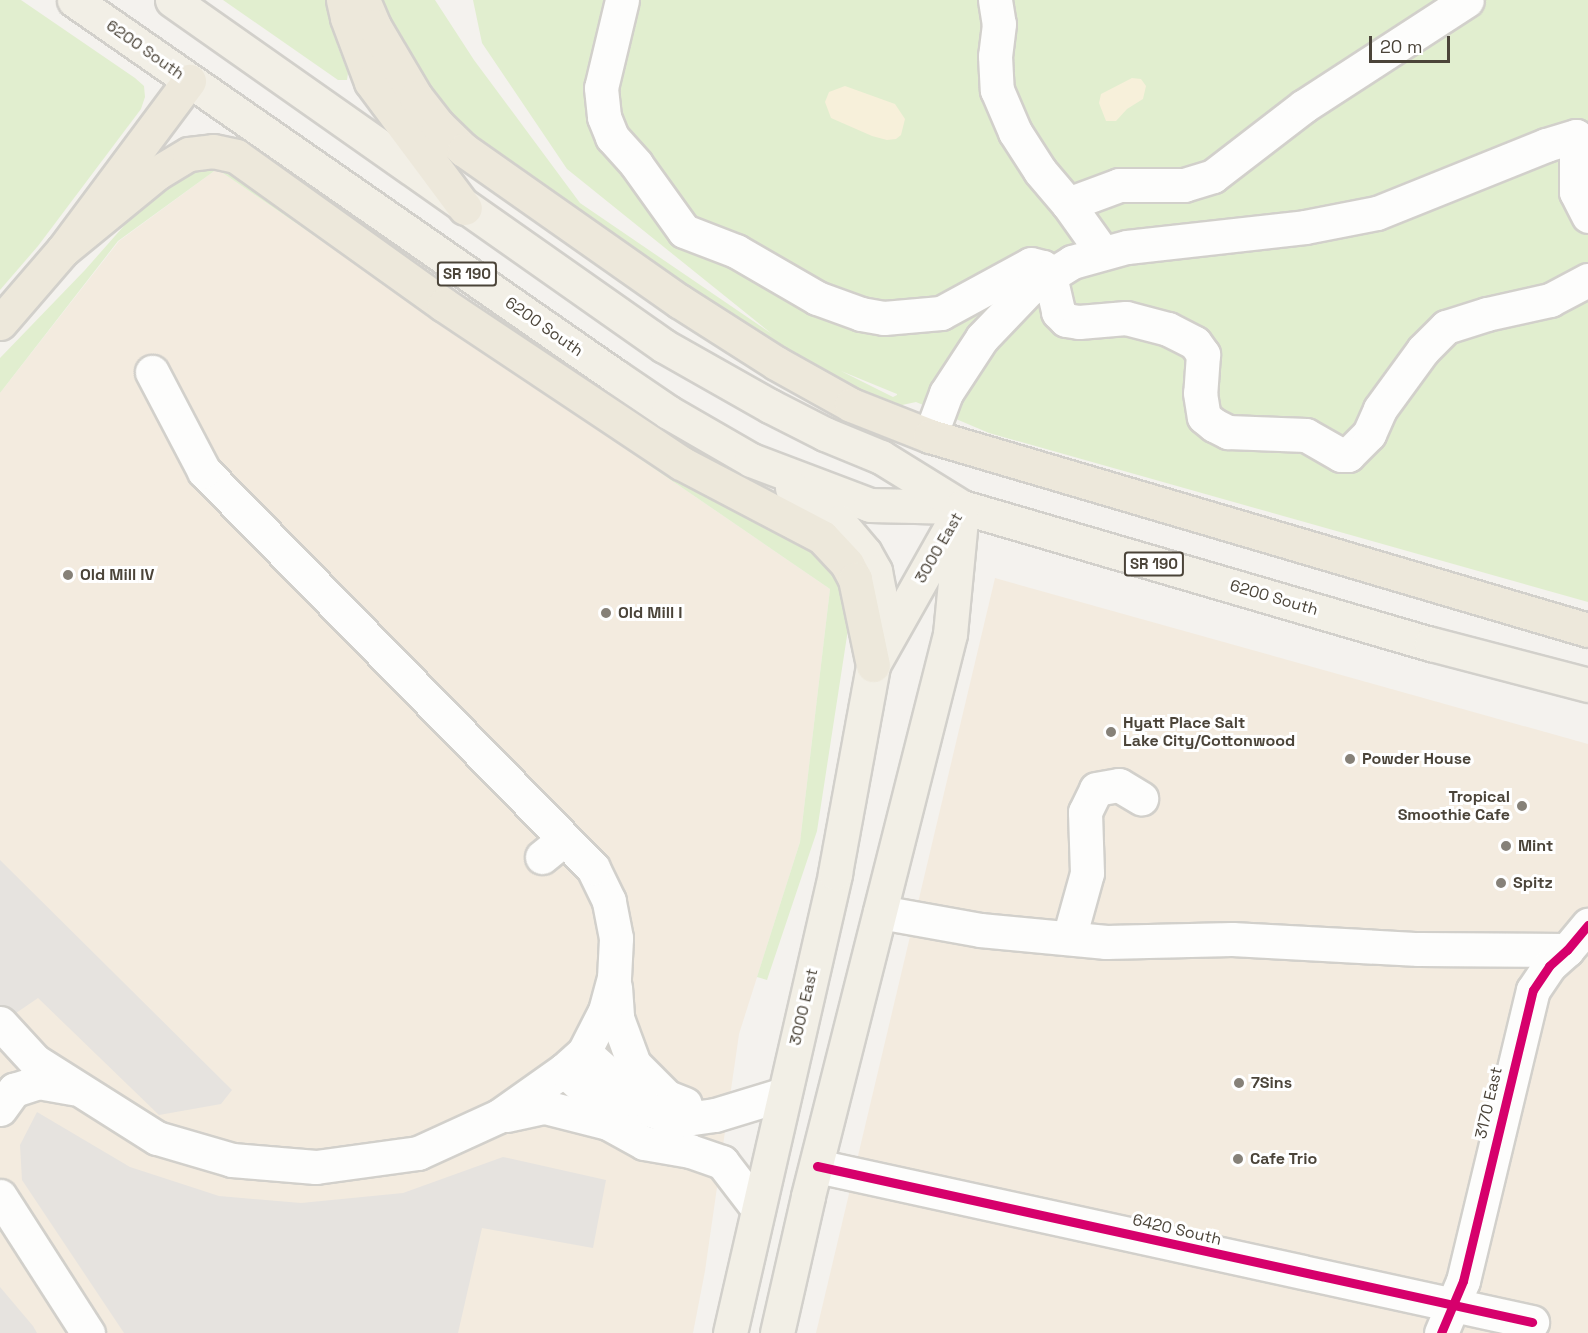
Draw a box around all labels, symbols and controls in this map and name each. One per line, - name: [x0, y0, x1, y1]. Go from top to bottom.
- street label: 6200 South: [102, 16, 188, 84]
- scale bar: [1372, 24, 1453, 62]
- text: 20 m: [1380, 35, 1423, 58]
- road number: SR 190: [436, 262, 498, 286]
- street label: 6200 South: [501, 293, 587, 361]
- street label: 3000 East: [911, 509, 967, 587]
- road number: SR 190: [1122, 552, 1186, 576]
- place label: Old Mill IV: [80, 565, 154, 585]
- marker: Old Mill IV: [61, 568, 75, 582]
- street label: 6200 South: [1228, 576, 1320, 620]
- place label: Old Mill I: [618, 603, 683, 623]
- marker: Old Mill I: [599, 606, 613, 620]
- place label: Hyatt Place Salt Lake City/Cottonwood: [1123, 713, 1295, 751]
- marker: Hyatt Place Salt Lake City/Cottonwood: [1104, 725, 1118, 739]
- place label: Powder House: [1362, 749, 1471, 769]
- marker: Powder House: [1343, 752, 1357, 766]
- place label: Tropical Smoothie Cafe: [1398, 787, 1510, 825]
- marker: Tropical Smoothie Cafe: [1515, 799, 1529, 813]
- place label: Mint: [1518, 836, 1553, 856]
- marker: Mint: [1499, 839, 1513, 853]
- place label: Spitz: [1513, 873, 1553, 893]
- marker: Spitz: [1494, 876, 1508, 890]
- street label: 3000 East: [786, 967, 822, 1047]
- street label: 3170 East: [1471, 1065, 1507, 1141]
- place label: 7Sins: [1251, 1073, 1292, 1093]
- marker: 7Sins: [1232, 1076, 1246, 1090]
- place label: Cafe Trio: [1250, 1149, 1318, 1169]
- marker: Cafe Trio: [1231, 1152, 1245, 1166]
- street label: 6420 South: [1131, 1210, 1223, 1250]

